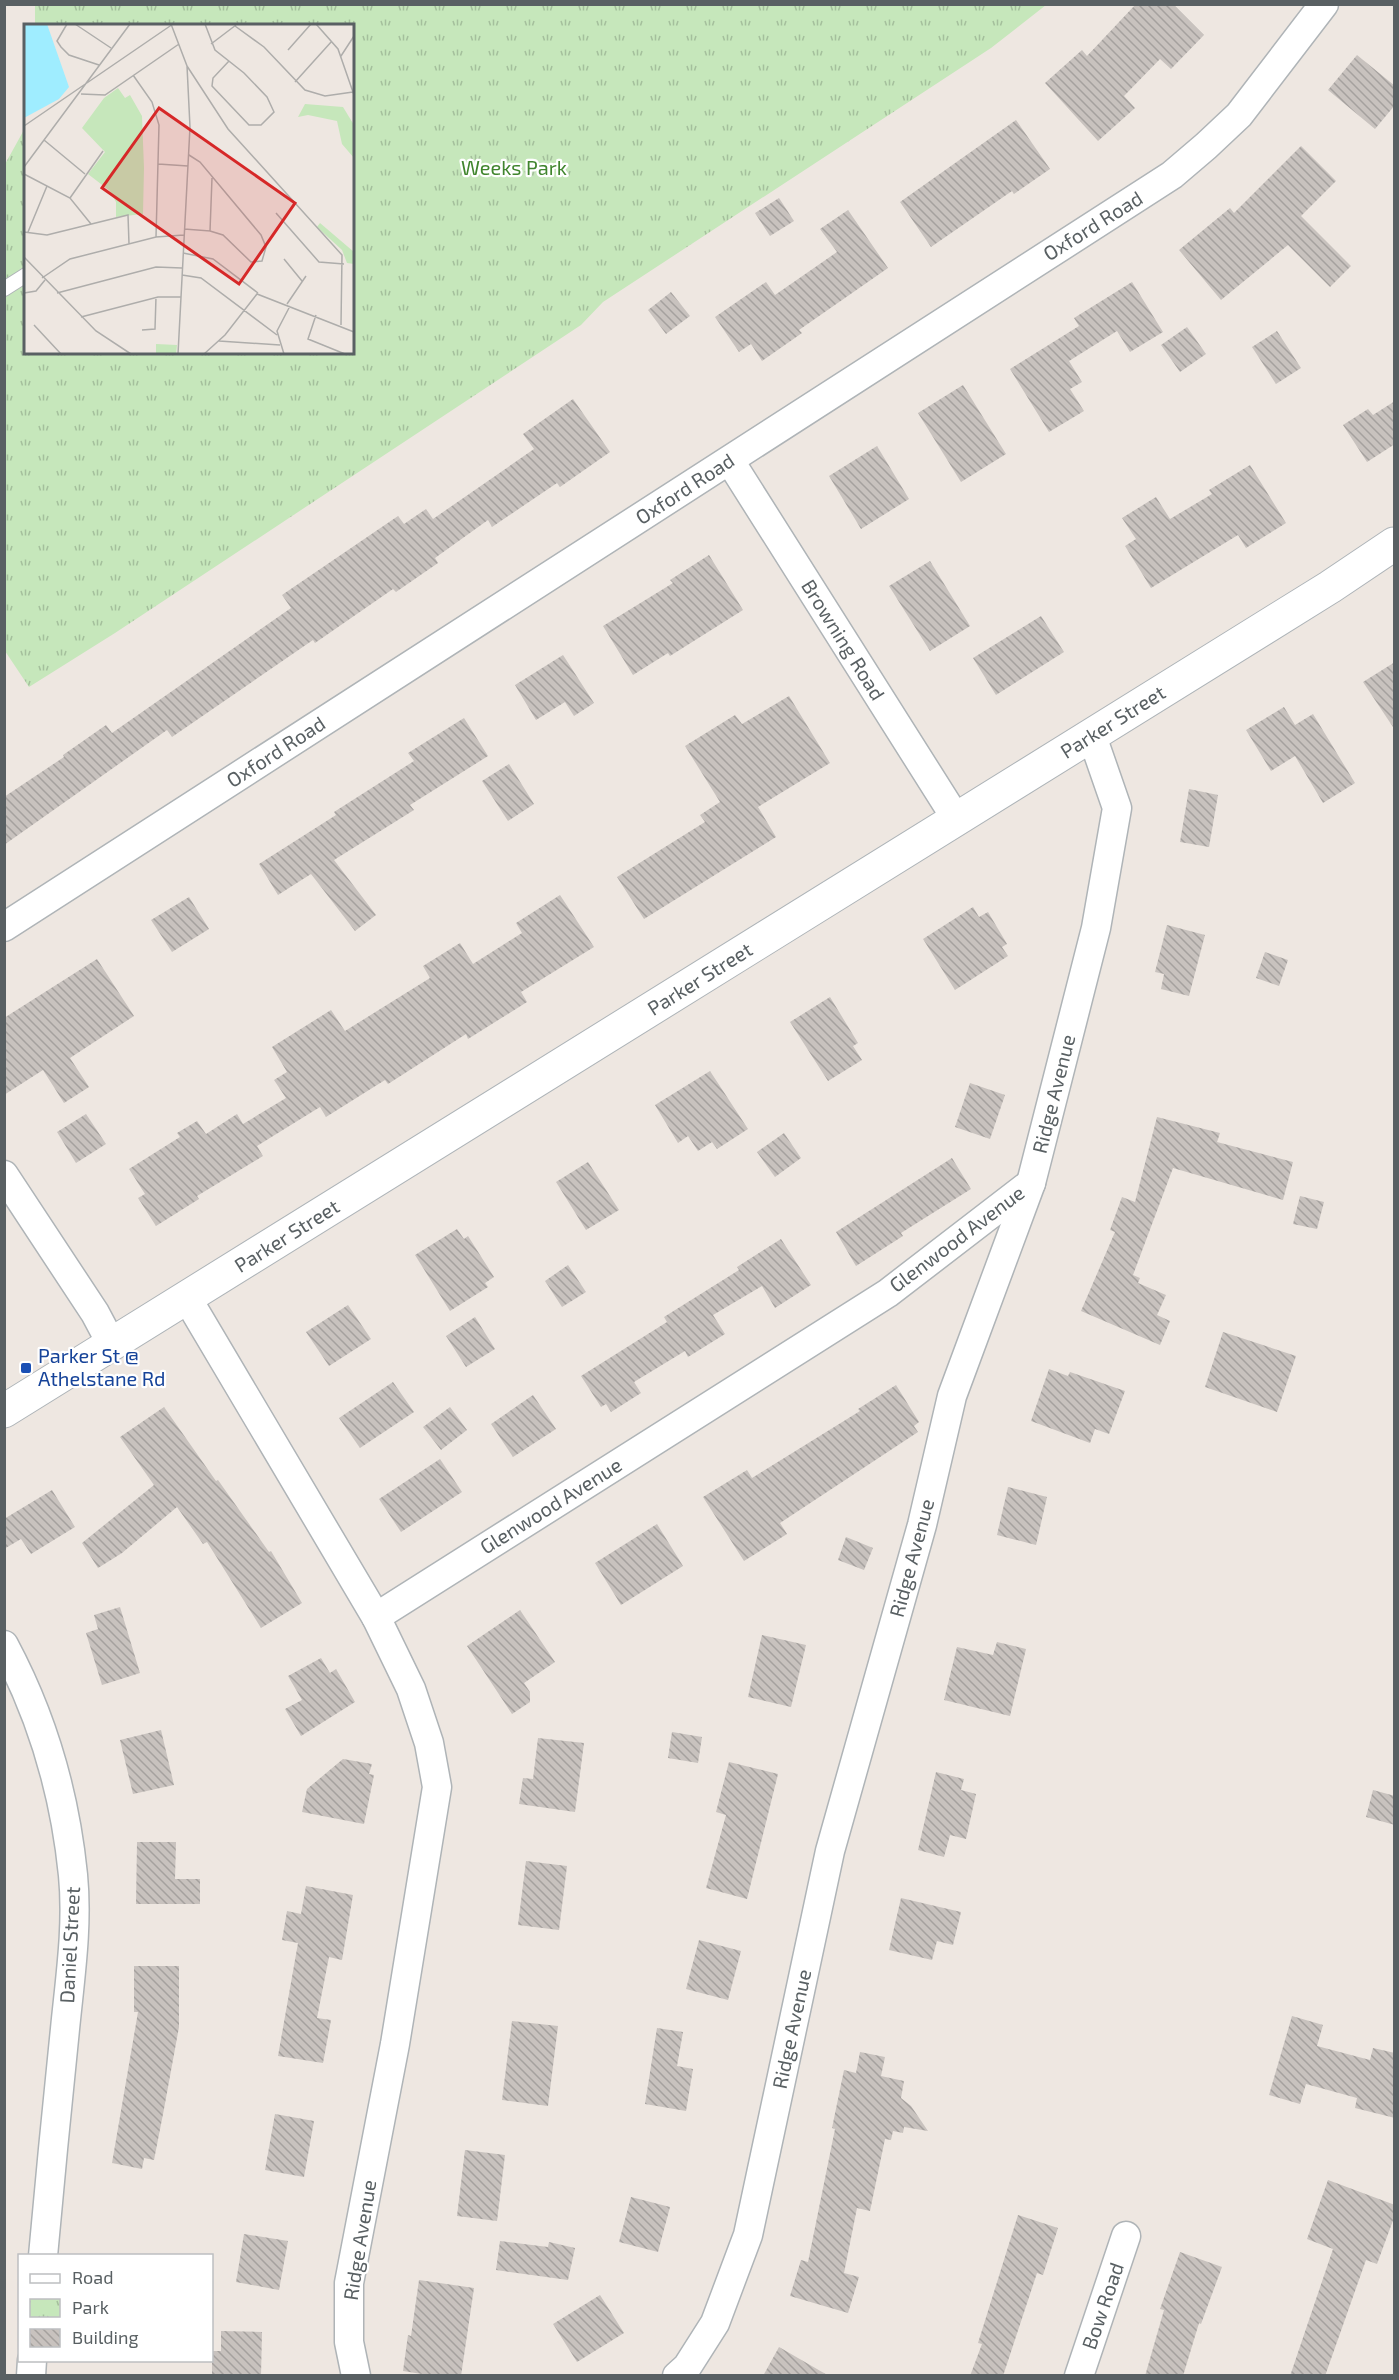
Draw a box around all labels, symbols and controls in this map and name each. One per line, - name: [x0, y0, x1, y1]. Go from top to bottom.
- inset map: [24, 24, 354, 354]
- park label: Weeks Park: [461, 155, 567, 179]
- street label: Oxford Road: [1038, 185, 1147, 265]
- street label: Oxford Road: [631, 447, 738, 529]
- street label: Browning Road: [797, 575, 891, 704]
- street label: Parker Street: [1056, 679, 1170, 763]
- street label: Oxford Road: [222, 710, 329, 792]
- street label: Parker Street: [643, 936, 757, 1020]
- street label: Ridge Avenue: [1027, 1032, 1079, 1156]
- street label: Glenwood Avenue: [884, 1180, 1028, 1297]
- street label: Parker Street: [230, 1193, 344, 1277]
- place label: Parker St @ Athelstane Rd: [38, 1343, 166, 1390]
- marker: Parker St @ Athelstane Rd: [19, 1361, 33, 1375]
- street label: Glenwood Avenue: [475, 1452, 626, 1558]
- street label: Ridge Avenue: [884, 1496, 938, 1620]
- street label: Daniel Street: [54, 1885, 84, 2004]
- street label: Ridge Avenue: [767, 1967, 815, 2091]
- street label: Ridge Avenue: [338, 2178, 380, 2302]
- legend: [18, 2254, 213, 2362]
- street label: Bow Road: [1076, 2259, 1128, 2352]
- text: Road: [72, 2266, 113, 2288]
- text: Park: [72, 2296, 109, 2318]
- text: Building: [72, 2326, 139, 2348]

